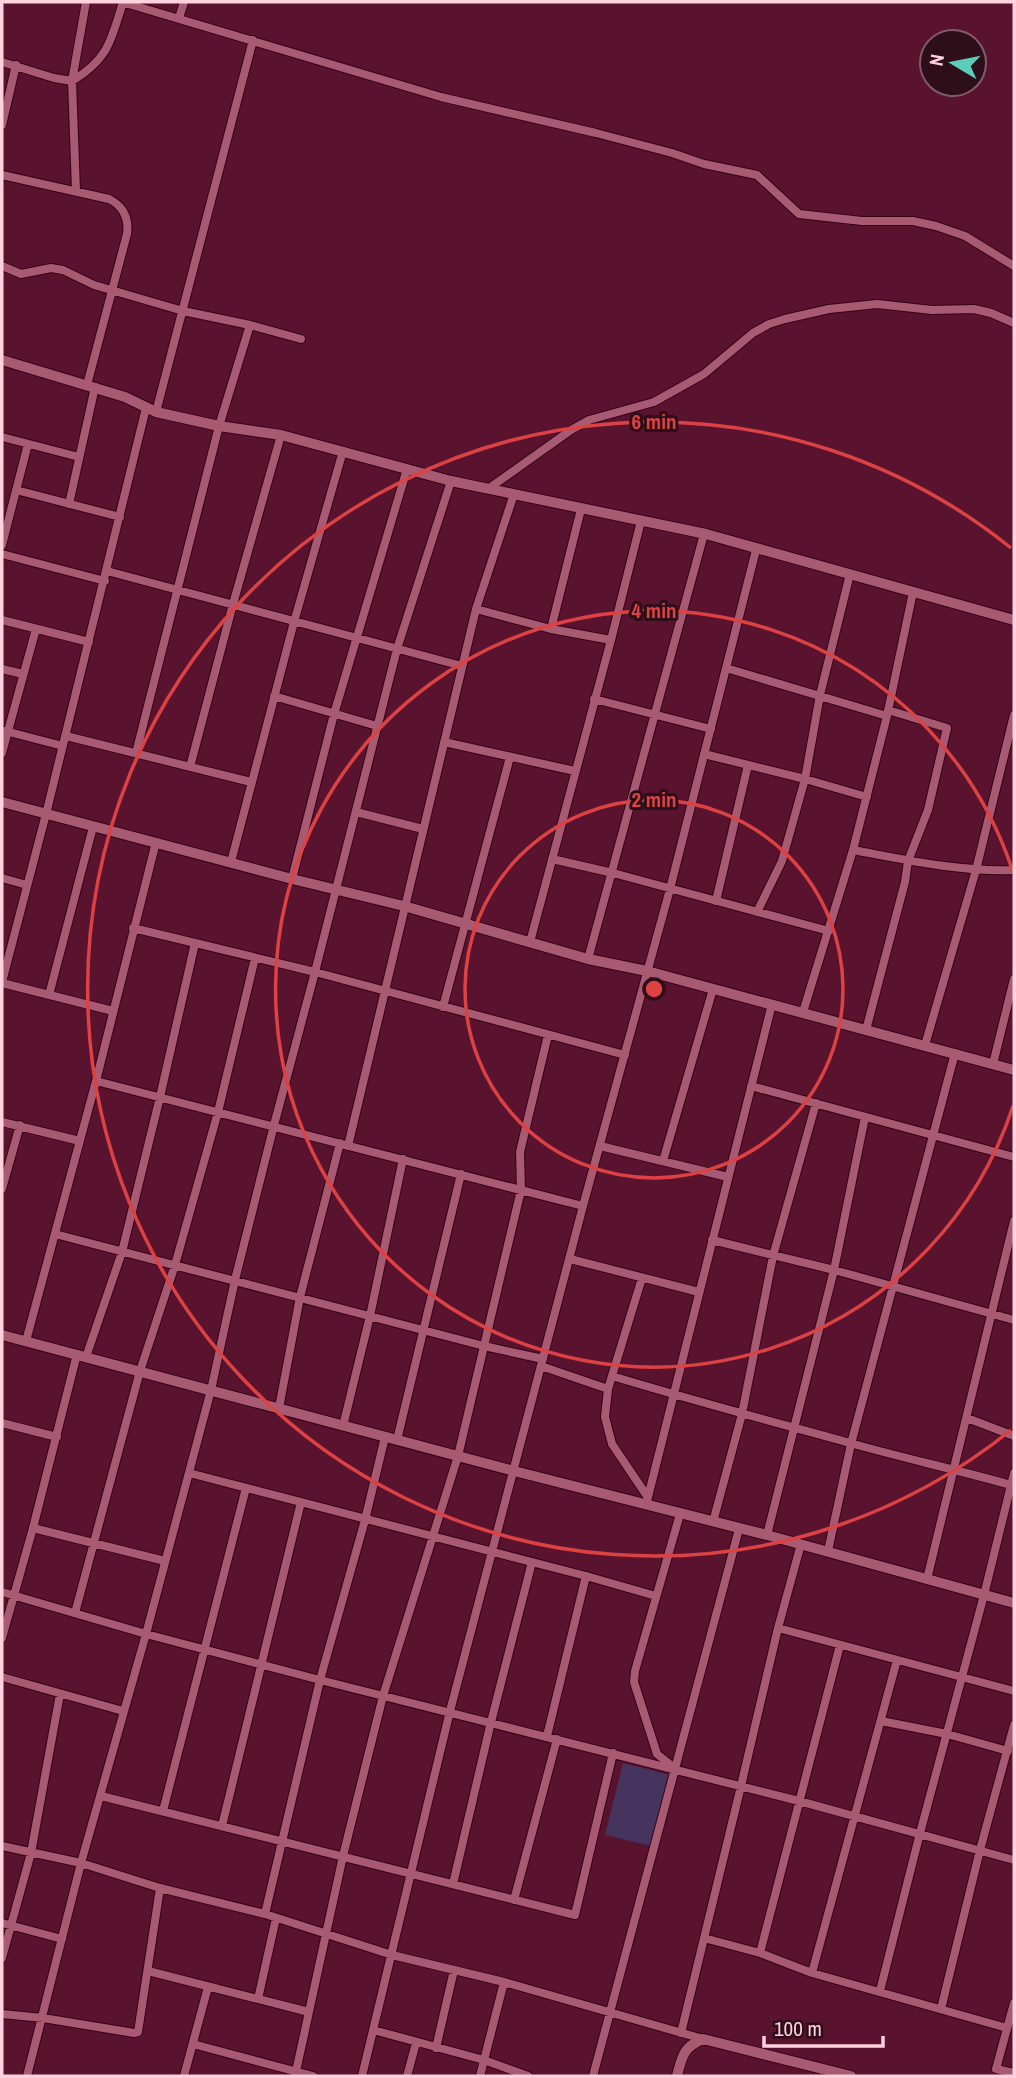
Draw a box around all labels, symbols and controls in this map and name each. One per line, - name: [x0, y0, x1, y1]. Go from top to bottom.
- north arrow: [918, 28, 988, 98]
- text: N: [922, 52, 950, 68]
- text: 6 min: [632, 407, 676, 436]
- text: 4 min: [632, 596, 676, 625]
- text: 2 min: [632, 785, 676, 814]
- centre of rings: [642, 977, 666, 1001]
- scale bar: [764, 2004, 883, 2048]
- text: 100 m: [774, 2014, 822, 2043]

